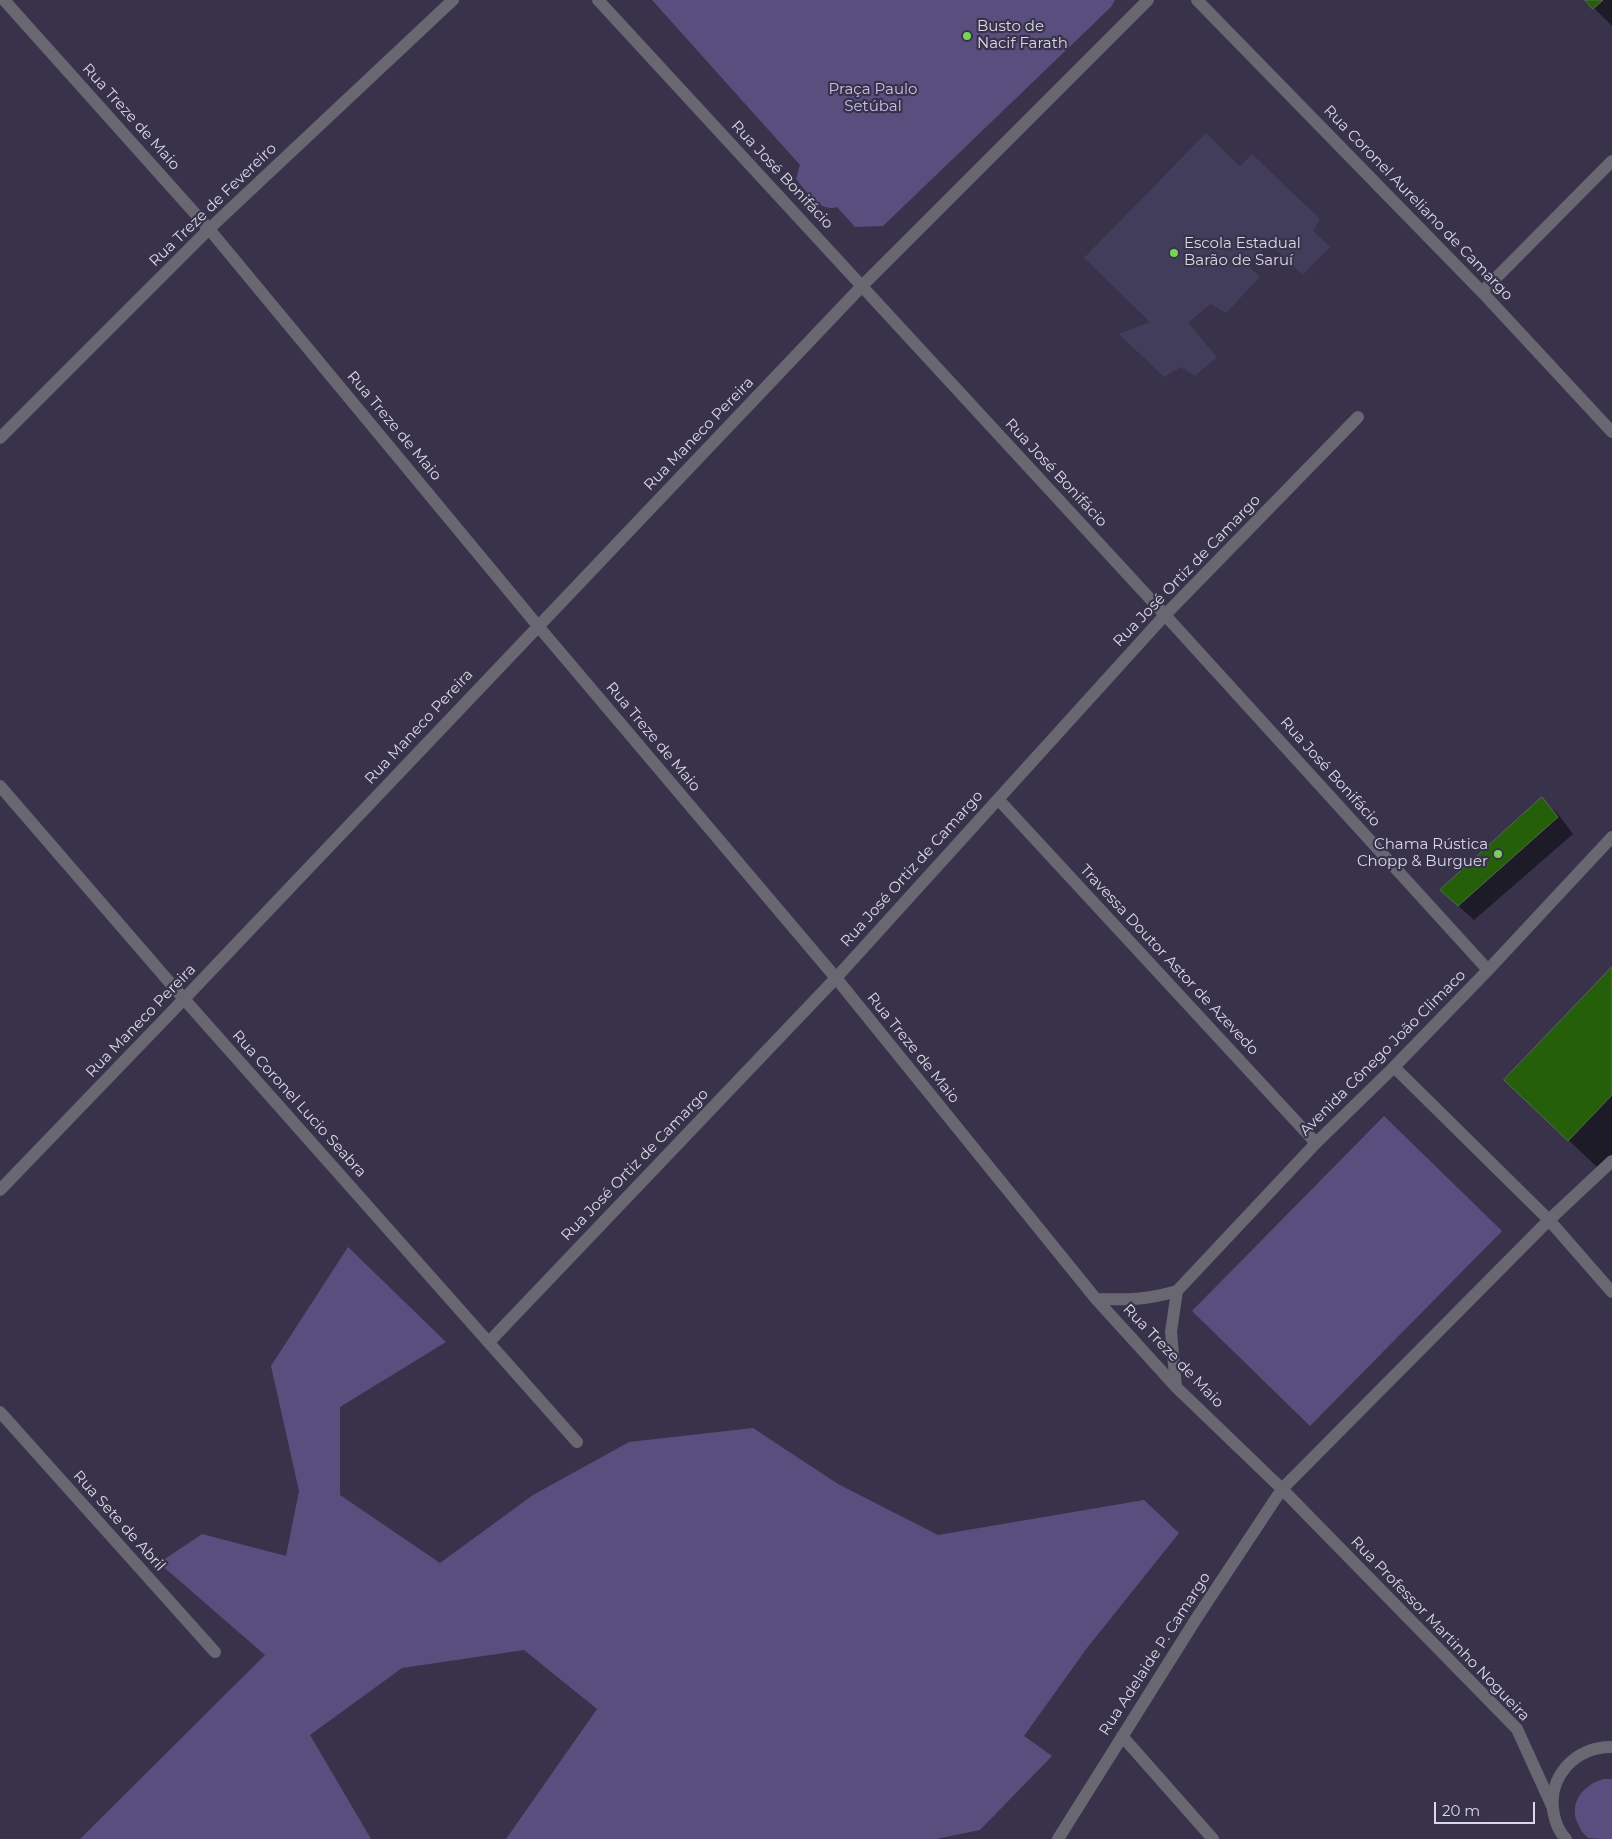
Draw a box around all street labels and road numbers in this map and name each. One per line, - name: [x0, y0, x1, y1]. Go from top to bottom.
- street label: Rua Treze de Maio: [78, 60, 184, 174]
- street label: Rua Coronel Aureliano de Camargo: [1320, 102, 1516, 304]
- street label: Rua José Bonifácio: [727, 117, 837, 233]
- street label: Rua Treze de Fevereiro: [146, 140, 280, 270]
- street label: Rua Treze de Maio: [343, 368, 445, 484]
- street label: Rua Maneco Pereira: [640, 374, 758, 494]
- street label: Rua José Bonifácio: [1001, 415, 1111, 531]
- street label: Rua José Ortiz de Camargo: [1110, 491, 1264, 651]
- street label: Rua Maneco Pereira: [361, 666, 477, 788]
- street label: Rua Treze de Maio: [602, 679, 704, 795]
- street label: Rua José Bonifácio: [1276, 713, 1384, 831]
- street label: Rua José Ortiz de Camargo: [837, 787, 987, 951]
- street label: Travessa Doutor Astor de Azevedo: [1076, 861, 1262, 1059]
- street label: Rua Maneco Pereira: [82, 961, 200, 1081]
- street label: Avenida Cônego João Climaco: [1296, 966, 1470, 1140]
- street label: Rua Treze de Maio: [863, 989, 963, 1107]
- street label: Rua Coronel Lucio Seabra: [228, 1027, 370, 1181]
- street label: Rua José Ortiz de Camargo: [558, 1085, 712, 1245]
- street label: Rua Treze de Maio: [1119, 1300, 1227, 1412]
- street label: Rua Sete de Abril: [69, 1467, 169, 1575]
- street label: Rua Professor Martinho Nogueira: [1347, 1533, 1533, 1725]
- street label: Rua Adelaide P. Camargo: [1095, 1569, 1215, 1739]

